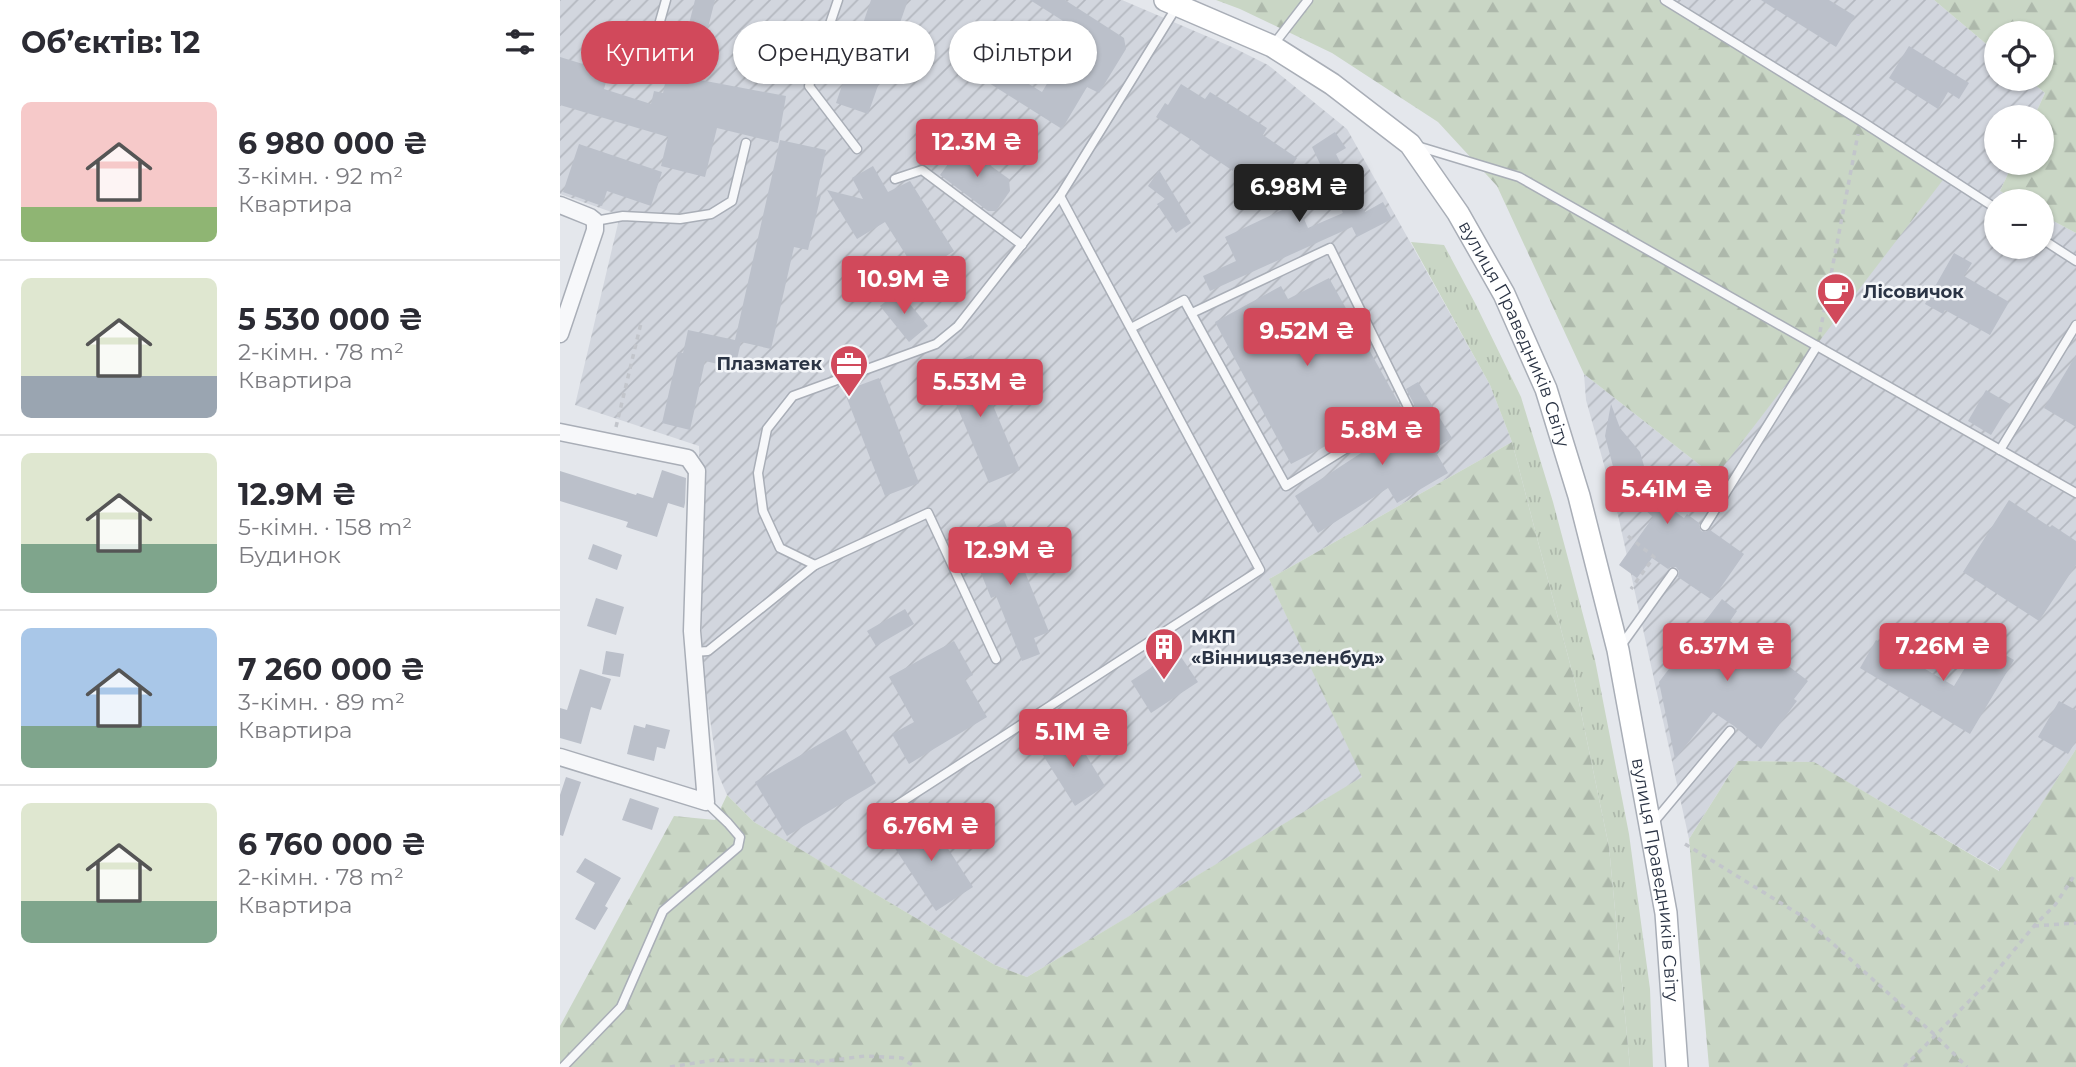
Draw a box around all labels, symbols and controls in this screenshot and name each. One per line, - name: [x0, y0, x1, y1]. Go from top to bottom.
- chip: Купити: [581, 21, 719, 84]
- chip: Орендувати: [733, 21, 935, 84]
- chip: Фільтри: [949, 21, 1097, 84]
- map controls: [1984, 21, 2054, 259]
- button: locate: [1984, 21, 2054, 91]
- icon: filters: [501, 23, 539, 61]
- text: Об’єктів: 12: [21, 24, 200, 61]
- button: +: [1984, 105, 2054, 175]
- pin: 12.3M ₴: [912, 120, 1042, 179]
- text: 6 980 000 ₴: [238, 125, 428, 162]
- text: 12.3M ₴: [932, 128, 1022, 156]
- icon: home: [77, 130, 161, 214]
- text: 3-кімн. · 92 m²: [238, 162, 403, 190]
- pin: 6.98M ₴: [1234, 164, 1364, 224]
- text: 6.98M ₴: [1250, 173, 1348, 201]
- button: −: [1984, 189, 2054, 259]
- text: Квартира: [238, 190, 352, 218]
- street label: вулиця Праведників Світу: [1454, 217, 1574, 450]
- pin: 10.9M ₴: [839, 256, 969, 316]
- text: 10.9M ₴: [858, 265, 950, 293]
- cafe icon: Лісовичок: [1815, 271, 1857, 326]
- place label: Лісовичок: [1863, 281, 1964, 303]
- text: 5 530 000 ₴: [238, 301, 423, 338]
- icon: home: [77, 306, 161, 390]
- pin: 9.52M ₴: [1242, 308, 1372, 368]
- text: 9.52M ₴: [1260, 317, 1355, 345]
- text: 2-кімн. · 78 m²: [238, 338, 404, 366]
- office icon: Плазматек: [828, 343, 870, 398]
- place label: Плазматек: [716, 353, 822, 375]
- pin: 5.53M ₴: [915, 360, 1045, 419]
- text: Квартира: [238, 366, 352, 394]
- text: 5.53M ₴: [933, 368, 1027, 396]
- pin: 5.8M ₴: [1325, 407, 1439, 467]
- text: 5.8M ₴: [1341, 416, 1423, 444]
- pin: 5.41M ₴: [1602, 466, 1732, 526]
- text: 5.41M ₴: [1621, 475, 1713, 503]
- text: 12.9M ₴: [238, 476, 357, 513]
- icon: home: [77, 481, 161, 565]
- text: 5-кімн. · 158 m²: [238, 513, 412, 541]
- pin: 12.9M ₴: [945, 528, 1075, 587]
- text: 12.9M ₴: [965, 536, 1055, 564]
- text: Будинок: [238, 541, 341, 569]
- pin: 6.37M ₴: [1662, 624, 1792, 683]
- pin: 7.26M ₴: [1878, 624, 2008, 683]
- building icon: МКП «Вінницязеленбуд»: [1143, 626, 1185, 681]
- place label: МКП «Вінницязеленбуд»: [1191, 626, 1385, 669]
- text: 6.37M ₴: [1679, 632, 1775, 660]
- text: 7.26M ₴: [1895, 632, 1991, 660]
- text: 7 260 000 ₴: [238, 651, 425, 688]
- icon: home: [77, 656, 161, 740]
- text: 3-кімн. · 89 m²: [238, 688, 405, 716]
- pin: 5.1M ₴: [1016, 710, 1130, 769]
- text: Квартира: [238, 716, 352, 744]
- text: 5.1M ₴: [1035, 718, 1111, 746]
- street label: вулиця Праведників Світу: [1627, 756, 1683, 1003]
- pin: 6.76M ₴: [866, 804, 996, 863]
- text: 6.76M ₴: [883, 812, 979, 840]
- text: 6 760 000 ₴: [238, 826, 426, 863]
- icon: home: [77, 831, 161, 915]
- text: 2-кімн. · 78 m²: [238, 863, 404, 891]
- text: Квартира: [238, 891, 352, 919]

